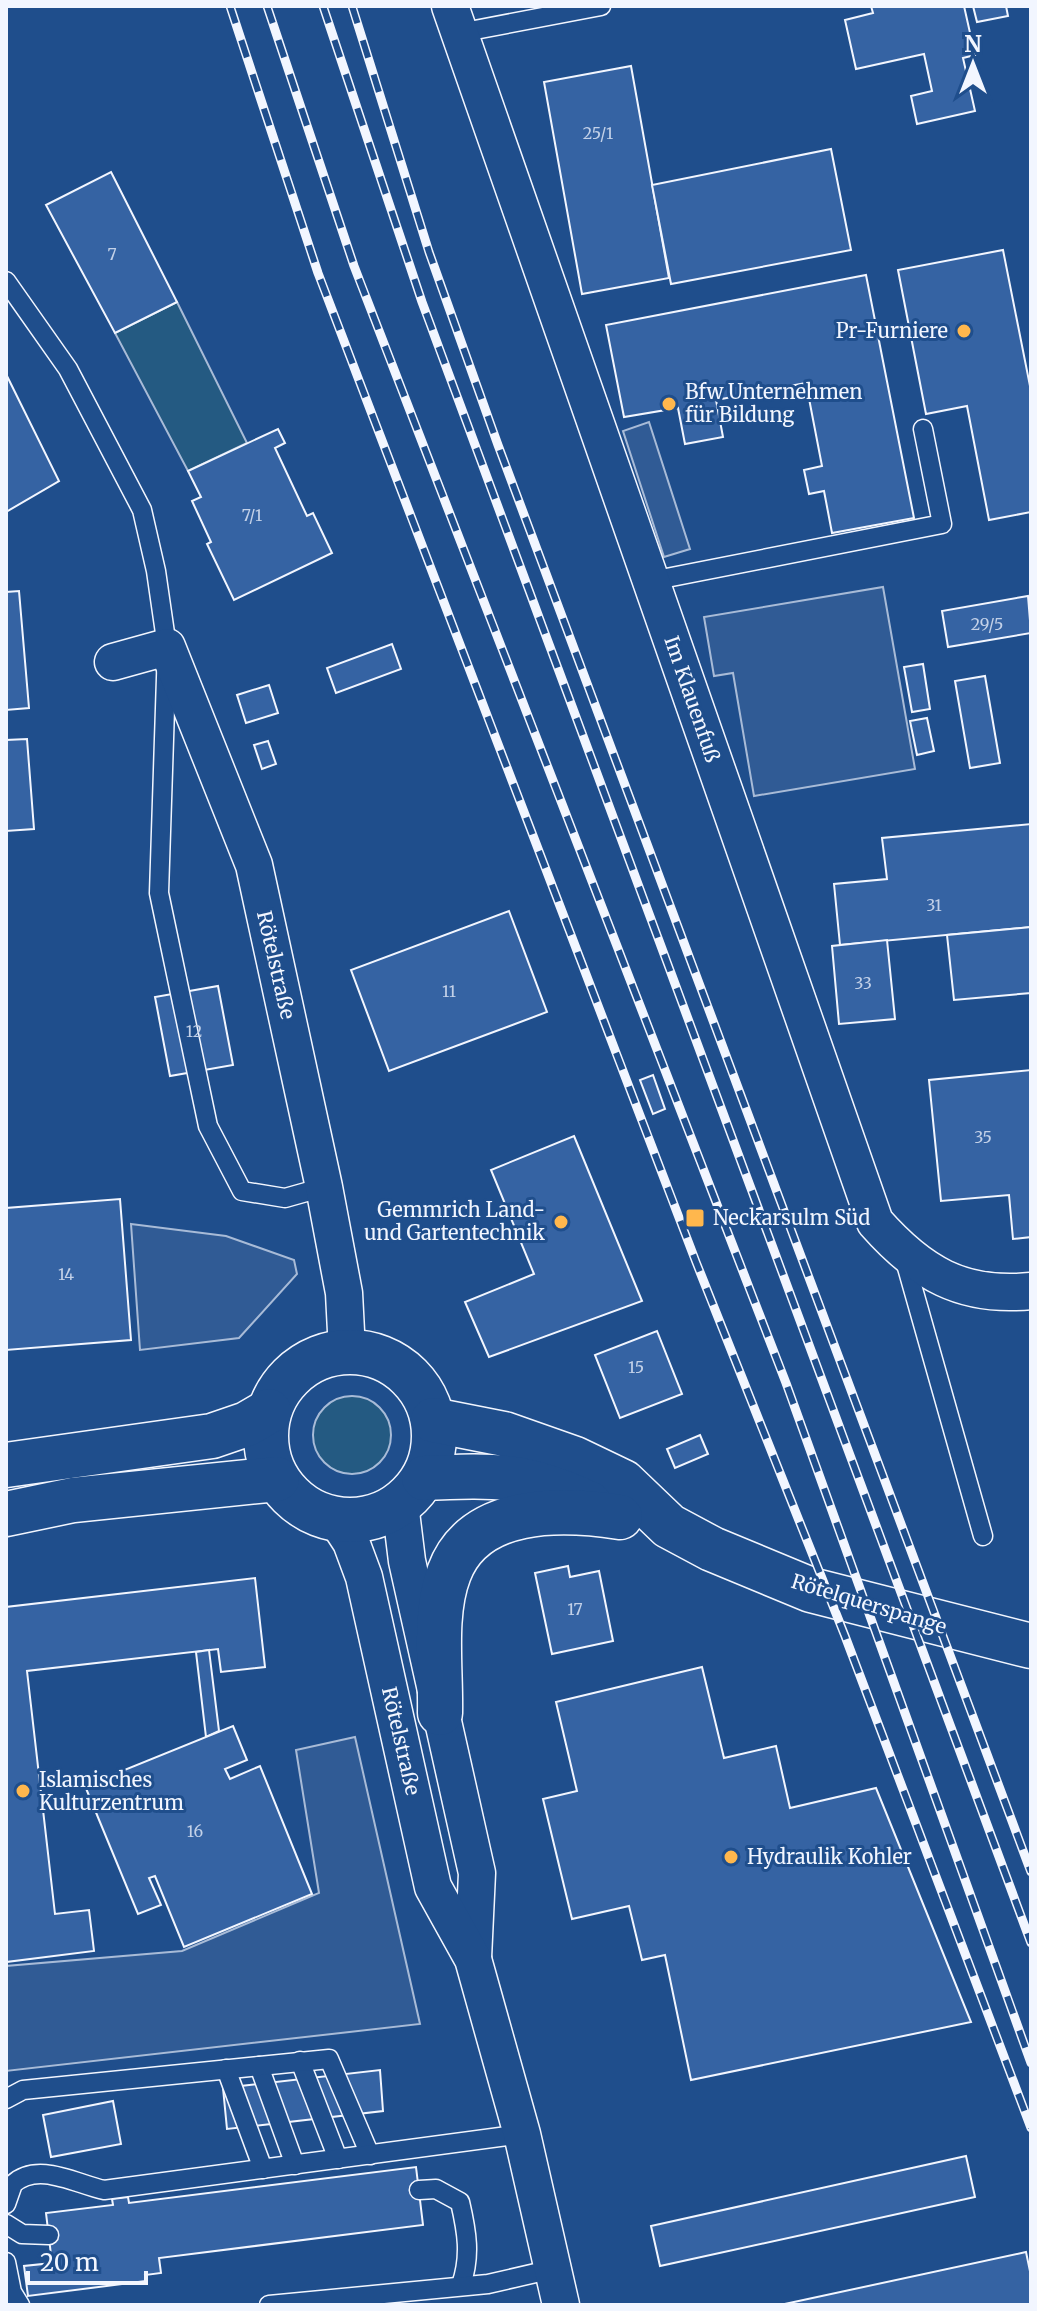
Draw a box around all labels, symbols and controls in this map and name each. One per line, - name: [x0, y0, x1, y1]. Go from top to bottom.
- north arrow: [933, 24, 1013, 104]
- text: N: [964, 30, 982, 58]
- house number: 25/1: [583, 123, 613, 143]
- house number: 7: [107, 244, 117, 264]
- place label: Pr-Furniere: [836, 318, 948, 343]
- marker: Pr-Furniere: [955, 322, 973, 340]
- place label: Bfw Unternehmen für Bildung: [685, 379, 863, 427]
- marker: Bfw Unternehmen für Bildung: [660, 395, 678, 413]
- house number: 7/1: [242, 505, 262, 525]
- house number: 29/5: [971, 614, 1003, 634]
- street label: Im Klauenfuß: [659, 632, 726, 765]
- house number: 31: [926, 895, 942, 915]
- street label: Rötelstraße: [252, 908, 301, 1022]
- house number: 33: [854, 973, 872, 993]
- house number: 11: [442, 981, 456, 1001]
- house number: 12: [186, 1021, 202, 1041]
- house number: 35: [974, 1127, 992, 1147]
- place label: Gemmrich Land- und Gartentechnik: [364, 1197, 545, 1245]
- place label: Neckarsulm Süd: [713, 1205, 870, 1230]
- marker: Neckarsulm Süd: [684, 1207, 706, 1229]
- marker: Gemmrich Land- und Gartentechnik: [552, 1213, 570, 1231]
- house number: 14: [58, 1264, 74, 1284]
- house number: 15: [628, 1357, 644, 1377]
- street label: Rötelquerspange: [788, 1568, 950, 1639]
- house number: 17: [567, 1599, 583, 1619]
- street label: Rötelstraße: [377, 1684, 426, 1798]
- place label: Islamisches Kulturzentrum: [39, 1767, 184, 1815]
- marker: Islamisches Kulturzentrum: [14, 1782, 32, 1800]
- house number: 16: [187, 1821, 203, 1841]
- place label: Hydraulik Kohler: [747, 1844, 912, 1869]
- marker: Hydraulik Kohler: [722, 1848, 740, 1866]
- scale bar: [28, 2235, 146, 2285]
- text: 20 m: [40, 2247, 99, 2278]

